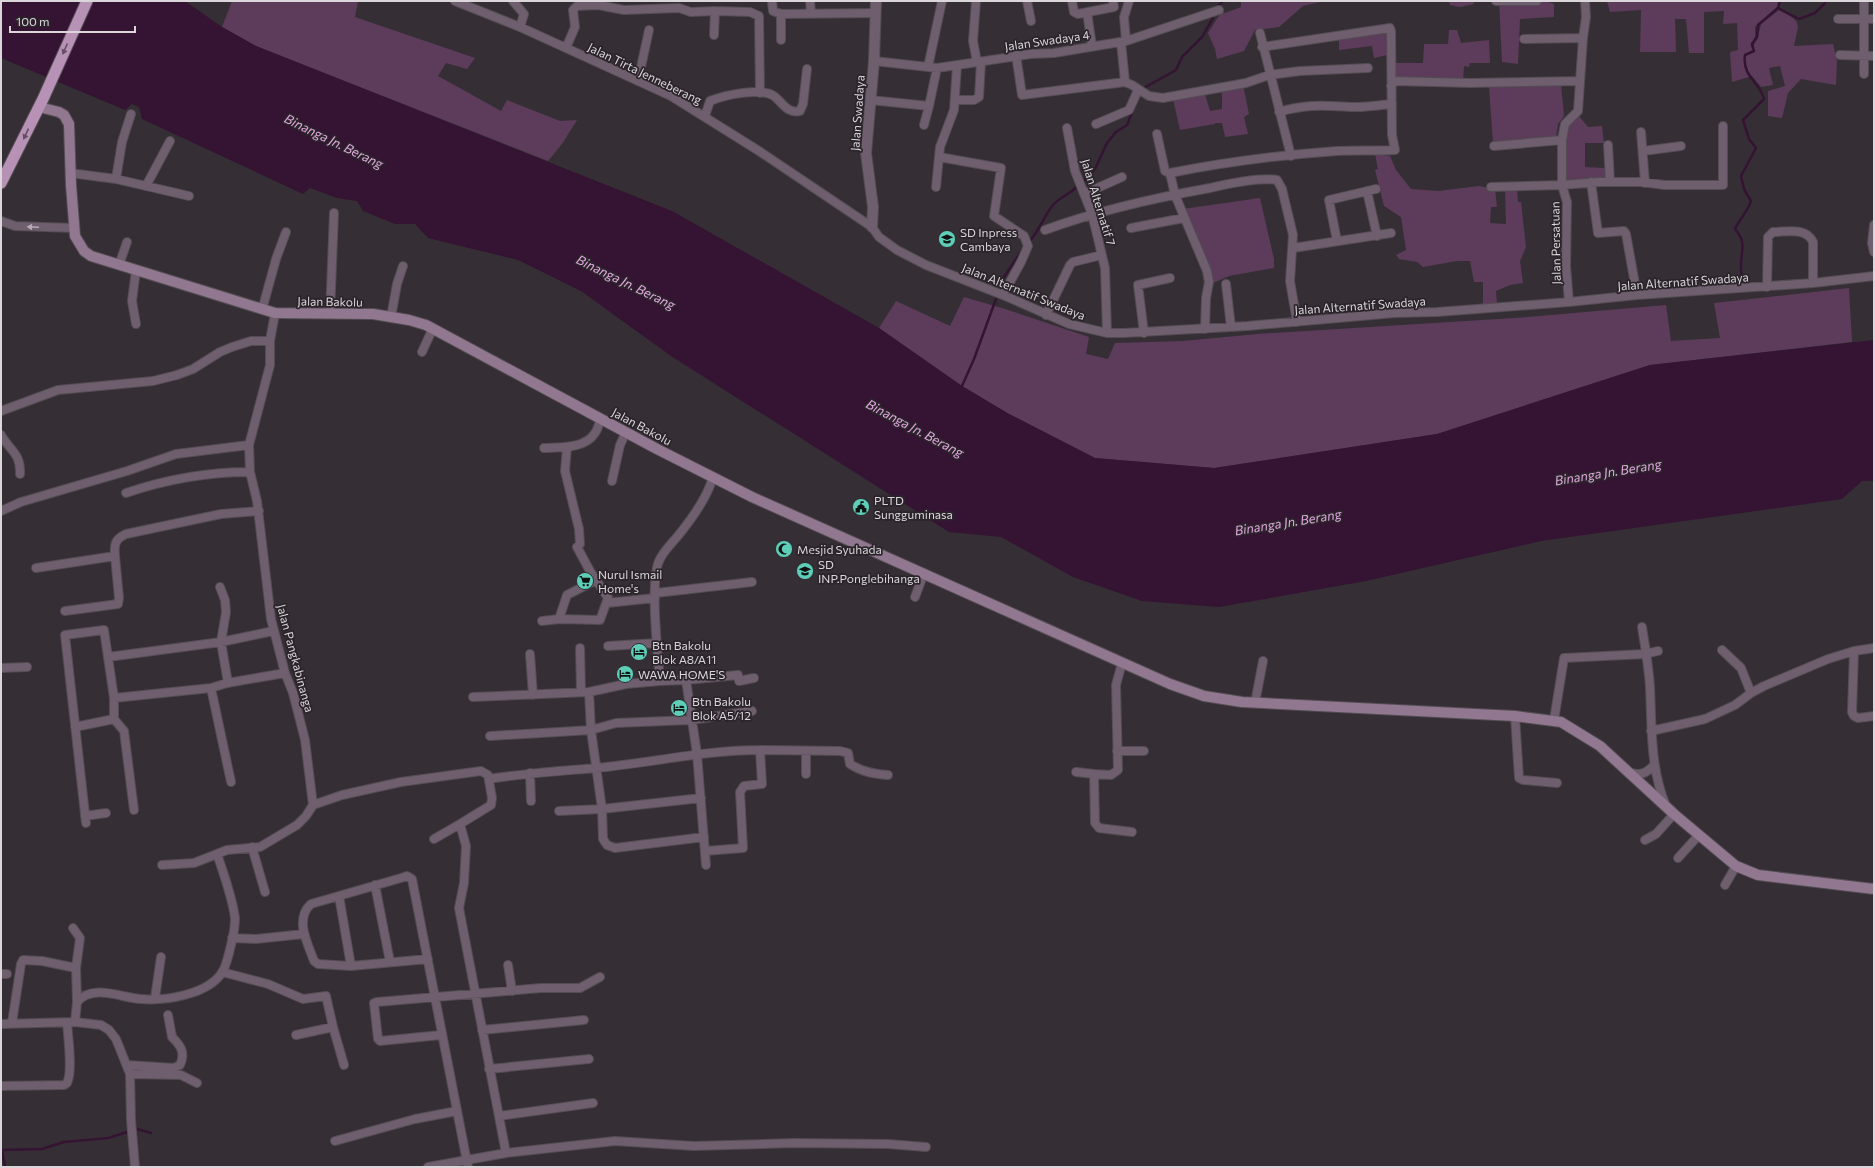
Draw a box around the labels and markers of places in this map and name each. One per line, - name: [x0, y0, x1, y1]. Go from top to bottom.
- place label: SD Inpress Cambaya: [960, 225, 1017, 253]
- school or university icon: SD Inpress Cambaya: [937, 229, 957, 249]
- place label: PLTD Sungguminasa: [874, 493, 953, 521]
- public building icon: PLTD Sungguminasa: [851, 497, 871, 517]
- mosque icon: Mesjid Syuhada: [774, 539, 794, 559]
- place label: Mesjid Syuhada: [797, 542, 882, 556]
- place label: SD INP.Ponglebihanga: [818, 557, 920, 585]
- school or university icon: SD INP.Ponglebihanga: [795, 561, 815, 581]
- place label: Nurul Ismail Home's: [598, 567, 662, 595]
- supermarket icon: Nurul Ismail Home's: [575, 571, 595, 591]
- place label: Btn Bakolu Blok A8/A11: [652, 638, 716, 666]
- hotel icon: Btn Bakolu Blok A8/A11: [629, 642, 649, 662]
- hotel icon: WAWA HOME'S: [615, 664, 635, 684]
- place label: WAWA HOME'S: [638, 667, 725, 681]
- place label: Btn Bakolu Blok A5/12: [692, 694, 751, 722]
- hotel icon: Btn Bakolu Blok A5/12: [669, 698, 689, 718]

